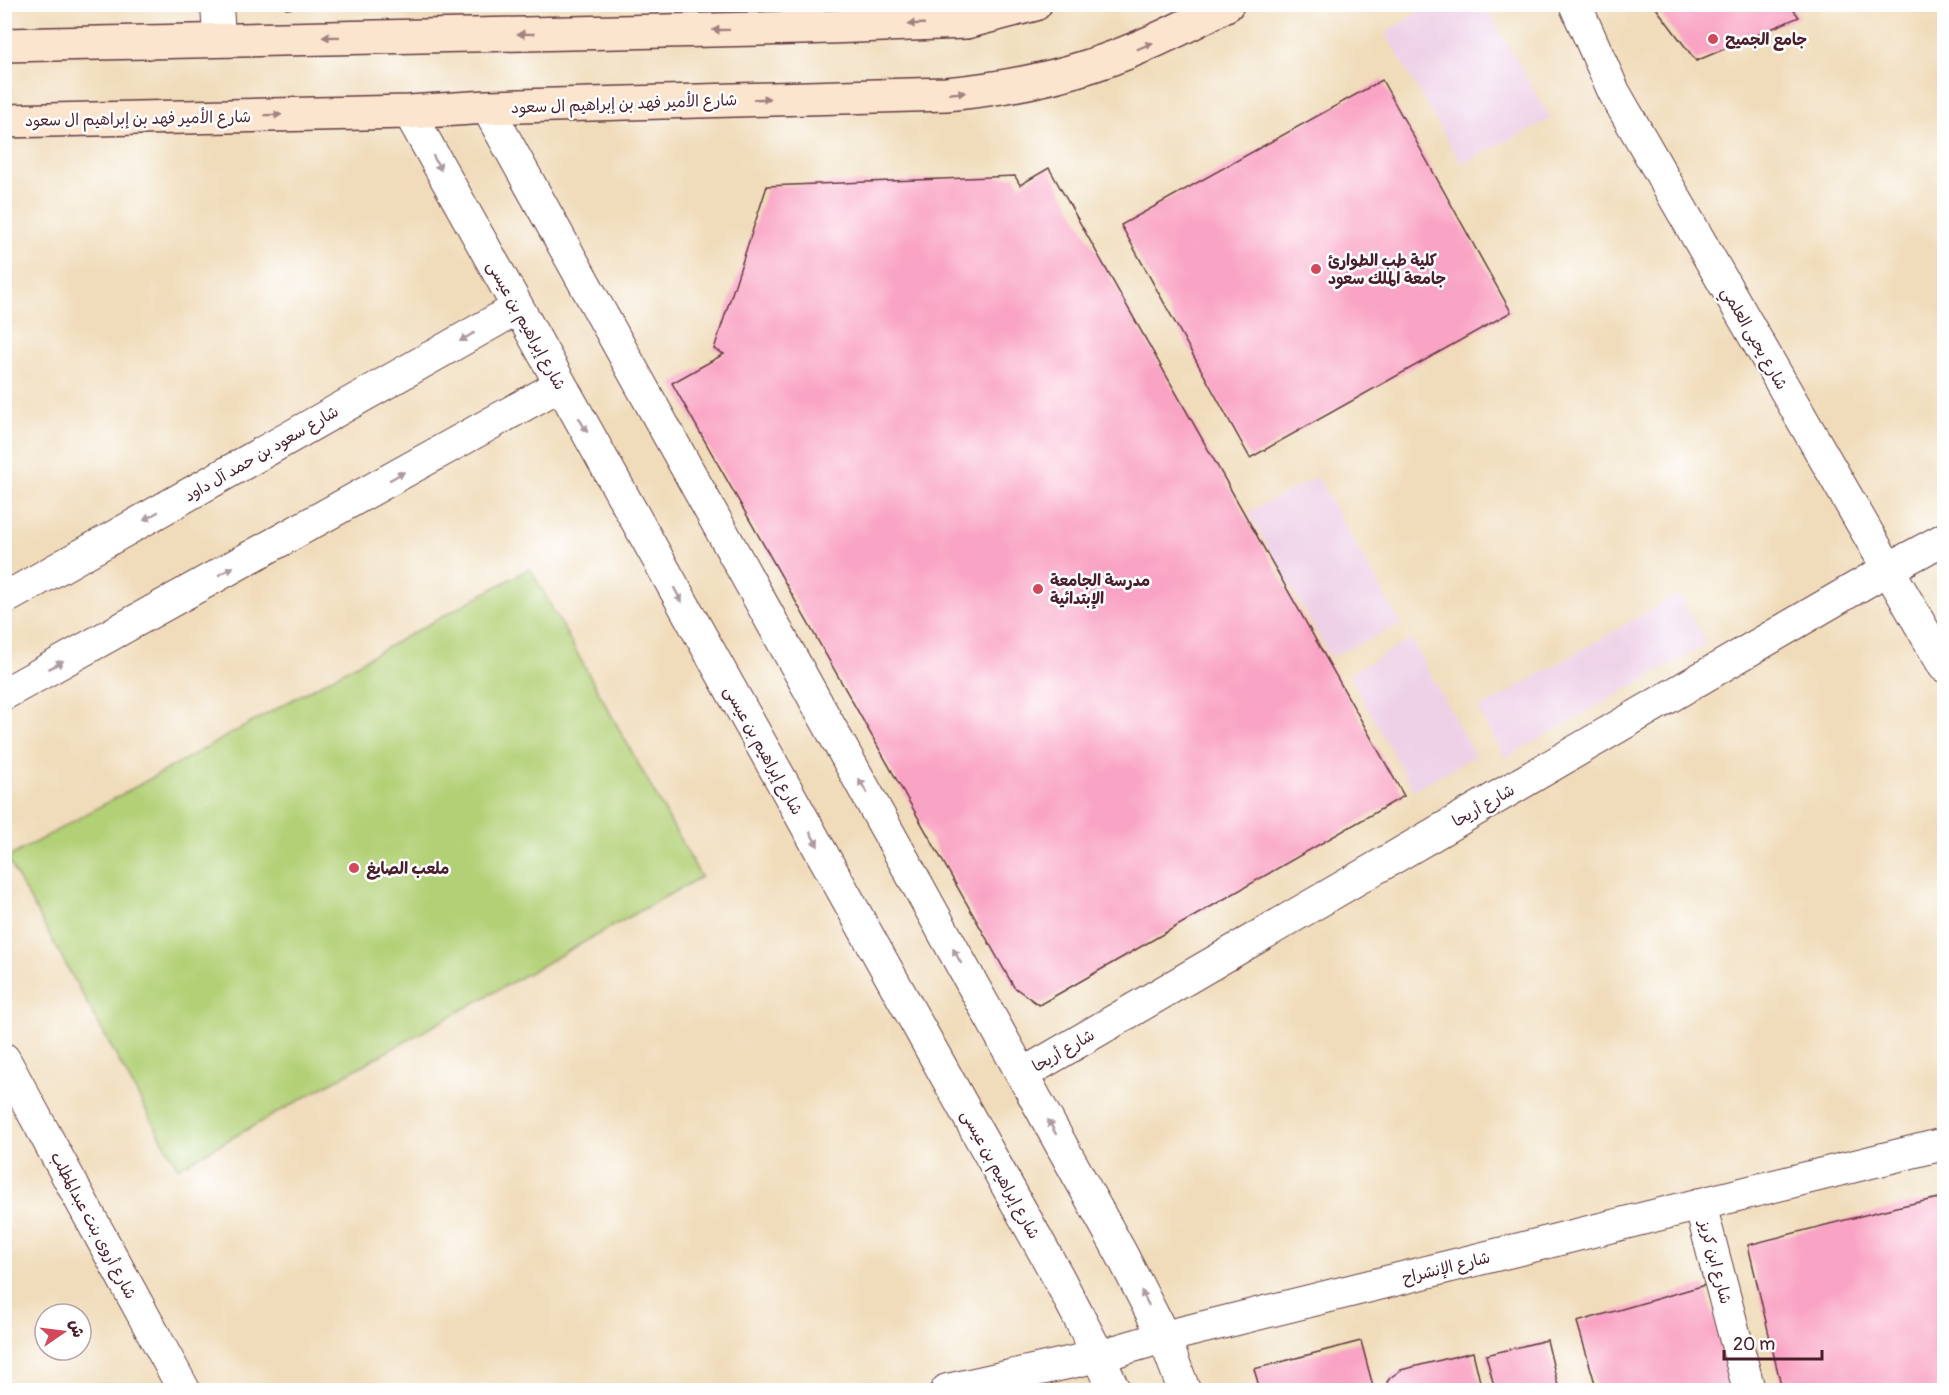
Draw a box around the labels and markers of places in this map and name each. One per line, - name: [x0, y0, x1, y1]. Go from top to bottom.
- place label: جامع الجميح: [1725, 30, 1807, 51]
- marker: جامع الجميح: [1706, 32, 1720, 46]
- place label: كلية طب الطوارئ جامعة الملك سعود: [1328, 251, 1446, 290]
- marker: كلية طب الطوارئ جامعة الملك سعود: [1309, 262, 1323, 276]
- place label: مدرسة الجامعة الإبتدائية: [1050, 571, 1150, 609]
- marker: مدرسة الجامعة الإبتدائية: [1031, 582, 1045, 596]
- place label: ملعب الصايغ: [366, 859, 449, 880]
- marker: ملعب الصايغ: [347, 861, 361, 875]

